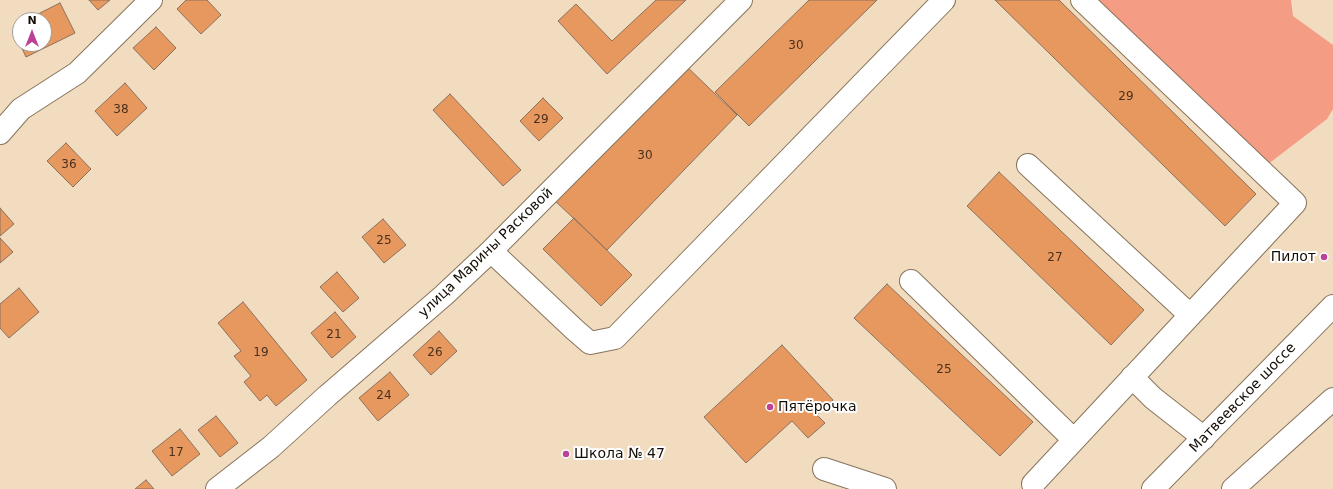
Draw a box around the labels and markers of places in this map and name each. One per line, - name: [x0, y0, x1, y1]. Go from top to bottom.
- place label: Пилот: [1271, 249, 1316, 265]
- marker: Пилот: [1319, 252, 1329, 262]
- place label: Пятёрочка: [778, 399, 856, 415]
- marker: Пятёрочка: [765, 402, 775, 412]
- place label: Школа № 47: [574, 446, 665, 462]
- marker: Школа № 47: [561, 449, 571, 459]

